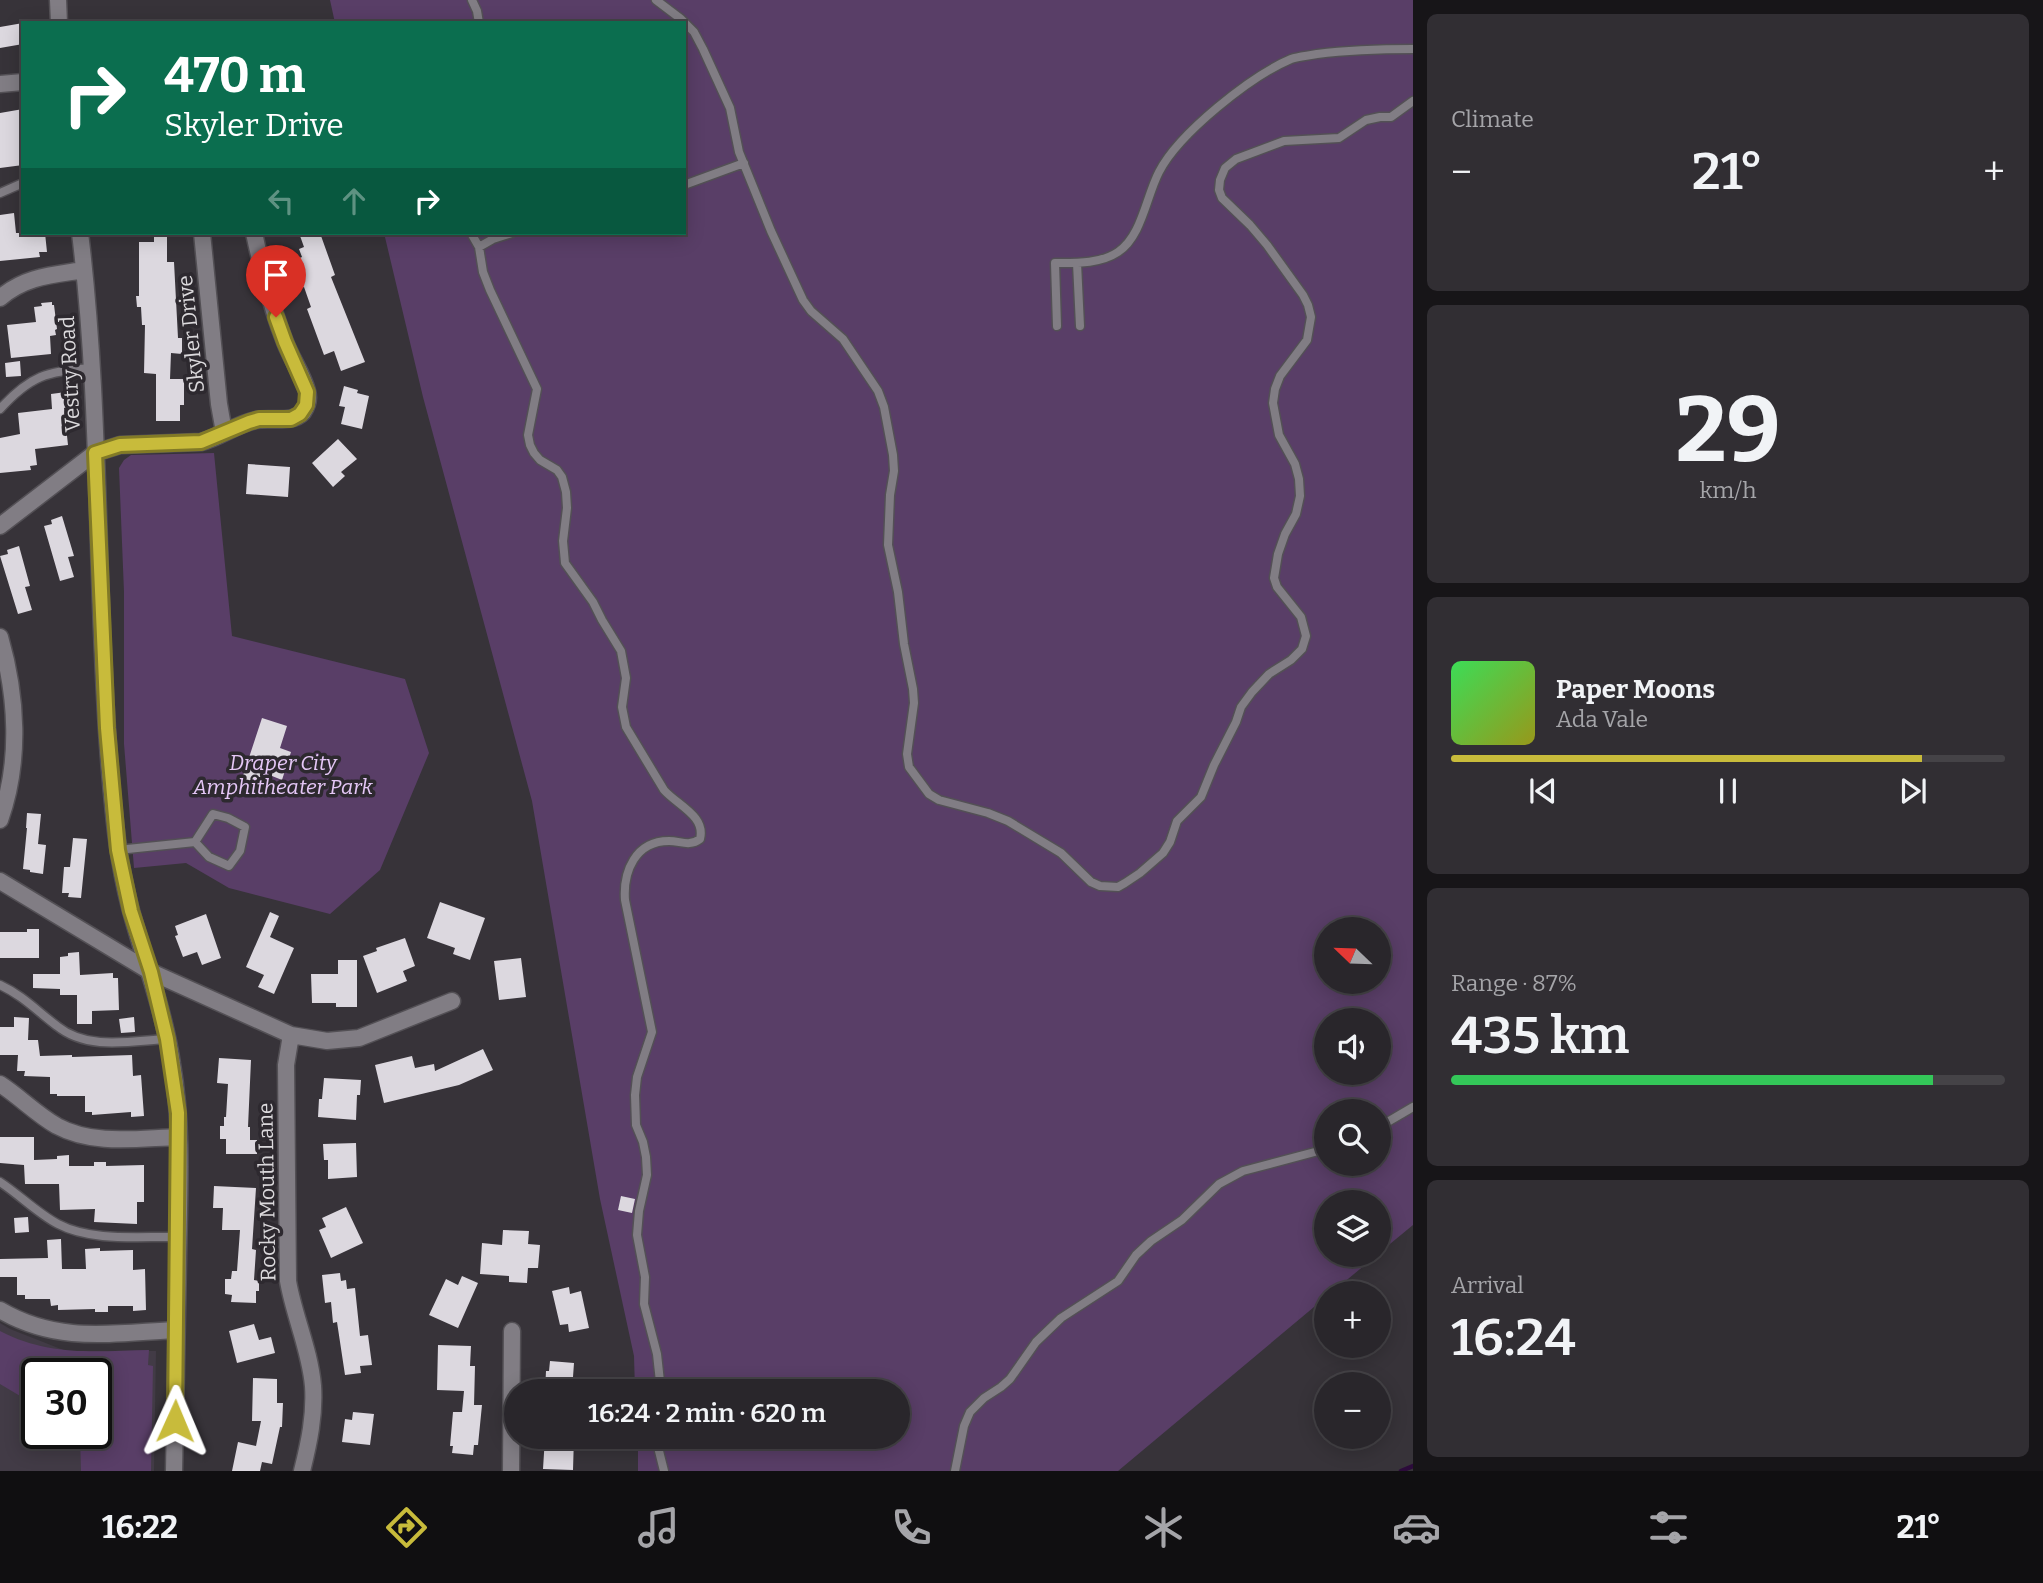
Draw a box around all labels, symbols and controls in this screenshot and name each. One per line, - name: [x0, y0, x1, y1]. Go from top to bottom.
- text: 470 m: [164, 46, 306, 105]
- icon: right: [49, 49, 140, 140]
- text: Climate: [1451, 105, 1534, 133]
- text: Skyler Drive: [164, 106, 344, 144]
- text: 21°: [1692, 140, 1763, 203]
- text: −: [1451, 149, 1472, 195]
- text: +: [1983, 149, 2005, 195]
- icon: left: [262, 182, 300, 220]
- icon: ahead: [335, 182, 373, 220]
- icon: right: [408, 182, 446, 220]
- pin: [246, 245, 306, 317]
- icon: arrive: [257, 256, 295, 294]
- street label: Skyler Drive: [172, 274, 210, 394]
- street label: Vestry Road: [54, 315, 86, 433]
- text: 29: [1675, 376, 1781, 485]
- text: km/h: [1700, 476, 1756, 504]
- text: Paper Moons: [1556, 674, 1715, 705]
- text: Ada Vale: [1556, 705, 1648, 733]
- park label: Draper City Amphitheater Park: [192, 750, 374, 800]
- icon: previous: [1524, 772, 1562, 810]
- icon: pause: [1709, 772, 1747, 810]
- icon: next: [1894, 772, 1932, 810]
- north arrow: [1314, 917, 1391, 994]
- map controls: [1314, 917, 1391, 1449]
- text: Range · 87%: [1451, 969, 1577, 997]
- text: 435 km: [1451, 1004, 1629, 1067]
- button: sound: [1314, 1008, 1391, 1085]
- button: search: [1314, 1099, 1391, 1176]
- street label: Rocky Mouth Lane: [252, 1102, 282, 1282]
- button: layers: [1314, 1190, 1391, 1267]
- text: Arrival: [1451, 1271, 1524, 1299]
- button: +: [1314, 1281, 1391, 1358]
- text: 16:24: [1451, 1306, 1576, 1369]
- speed limit sign: 30: [21, 1358, 112, 1449]
- button: −: [1314, 1372, 1391, 1449]
- position arrow: [138, 1384, 212, 1458]
- text: 16:24 · 2 min · 620 m: [588, 1398, 826, 1429]
- icon: directions: [382, 1503, 431, 1552]
- icon: music: [634, 1503, 683, 1552]
- icon: phone: [887, 1503, 936, 1552]
- icon: climate: [1139, 1503, 1188, 1552]
- icon: car: [1392, 1503, 1441, 1552]
- icon: filters: [1644, 1503, 1693, 1552]
- text: 16:22: [102, 1508, 178, 1546]
- text: 21°: [1897, 1508, 1941, 1546]

